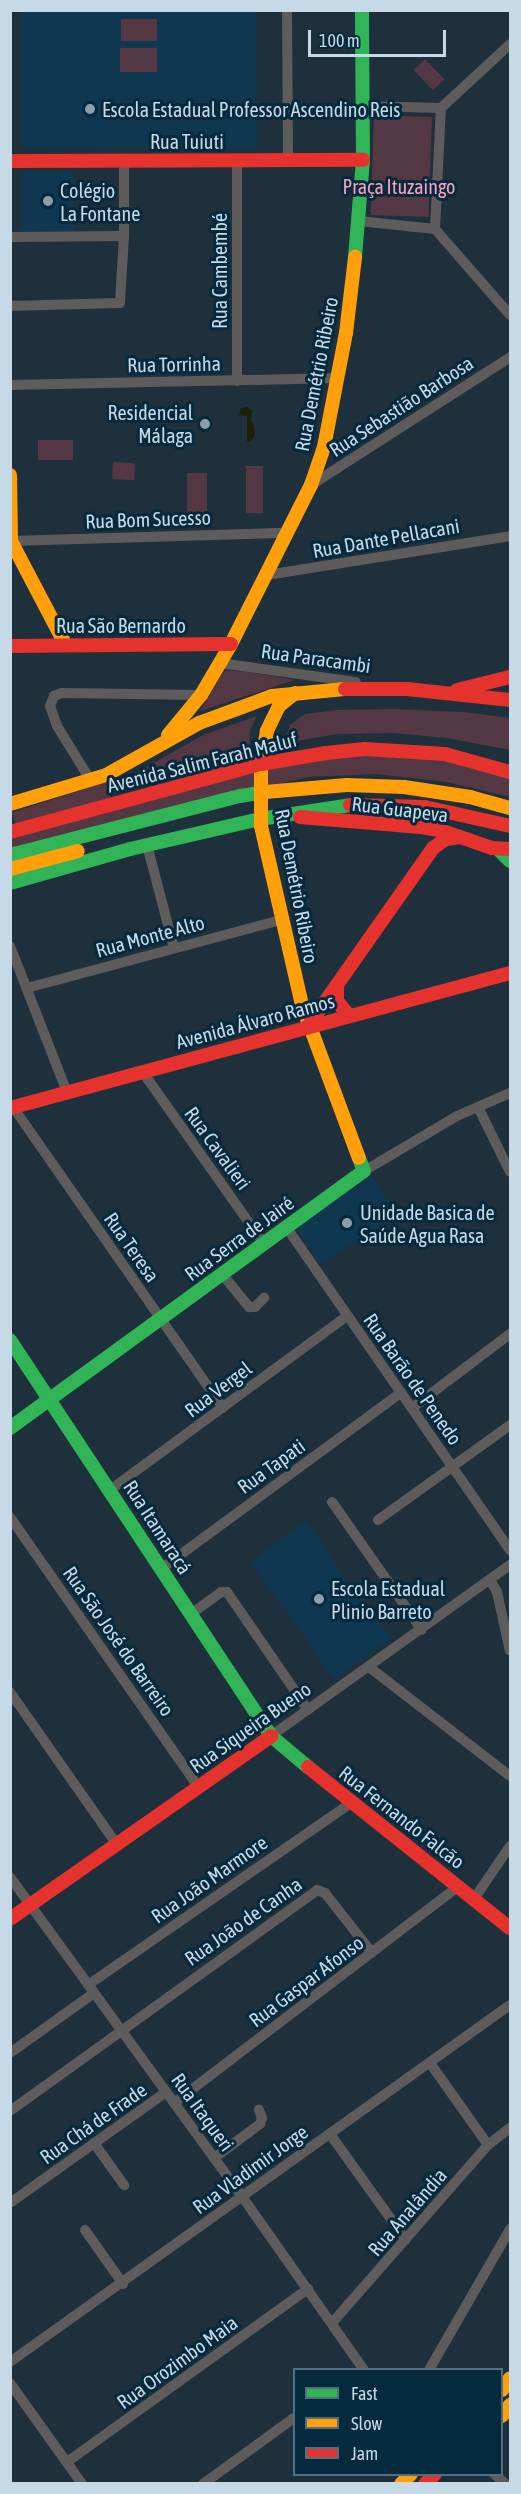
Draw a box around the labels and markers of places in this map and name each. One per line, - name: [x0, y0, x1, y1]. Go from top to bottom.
- place label: Escola Estadual Professor Ascendino Reis: [102, 97, 400, 121]
- marker: Escola Estadual Professor Ascendino Reis: [83, 102, 97, 116]
- place label: Colégio La Fontane: [60, 178, 140, 225]
- marker: Colégio La Fontane: [41, 194, 55, 208]
- place label: Residencial Málaga: [107, 400, 193, 447]
- marker: Residencial Málaga: [198, 417, 212, 431]
- place label: Unidade Basica de Saúde Agua Rasa: [360, 1200, 495, 1247]
- marker: Unidade Basica de Saúde Agua Rasa: [338, 1214, 356, 1232]
- place label: Escola Estadual Plinio Barreto: [331, 1576, 445, 1623]
- marker: Escola Estadual Plinio Barreto: [312, 1592, 326, 1606]

